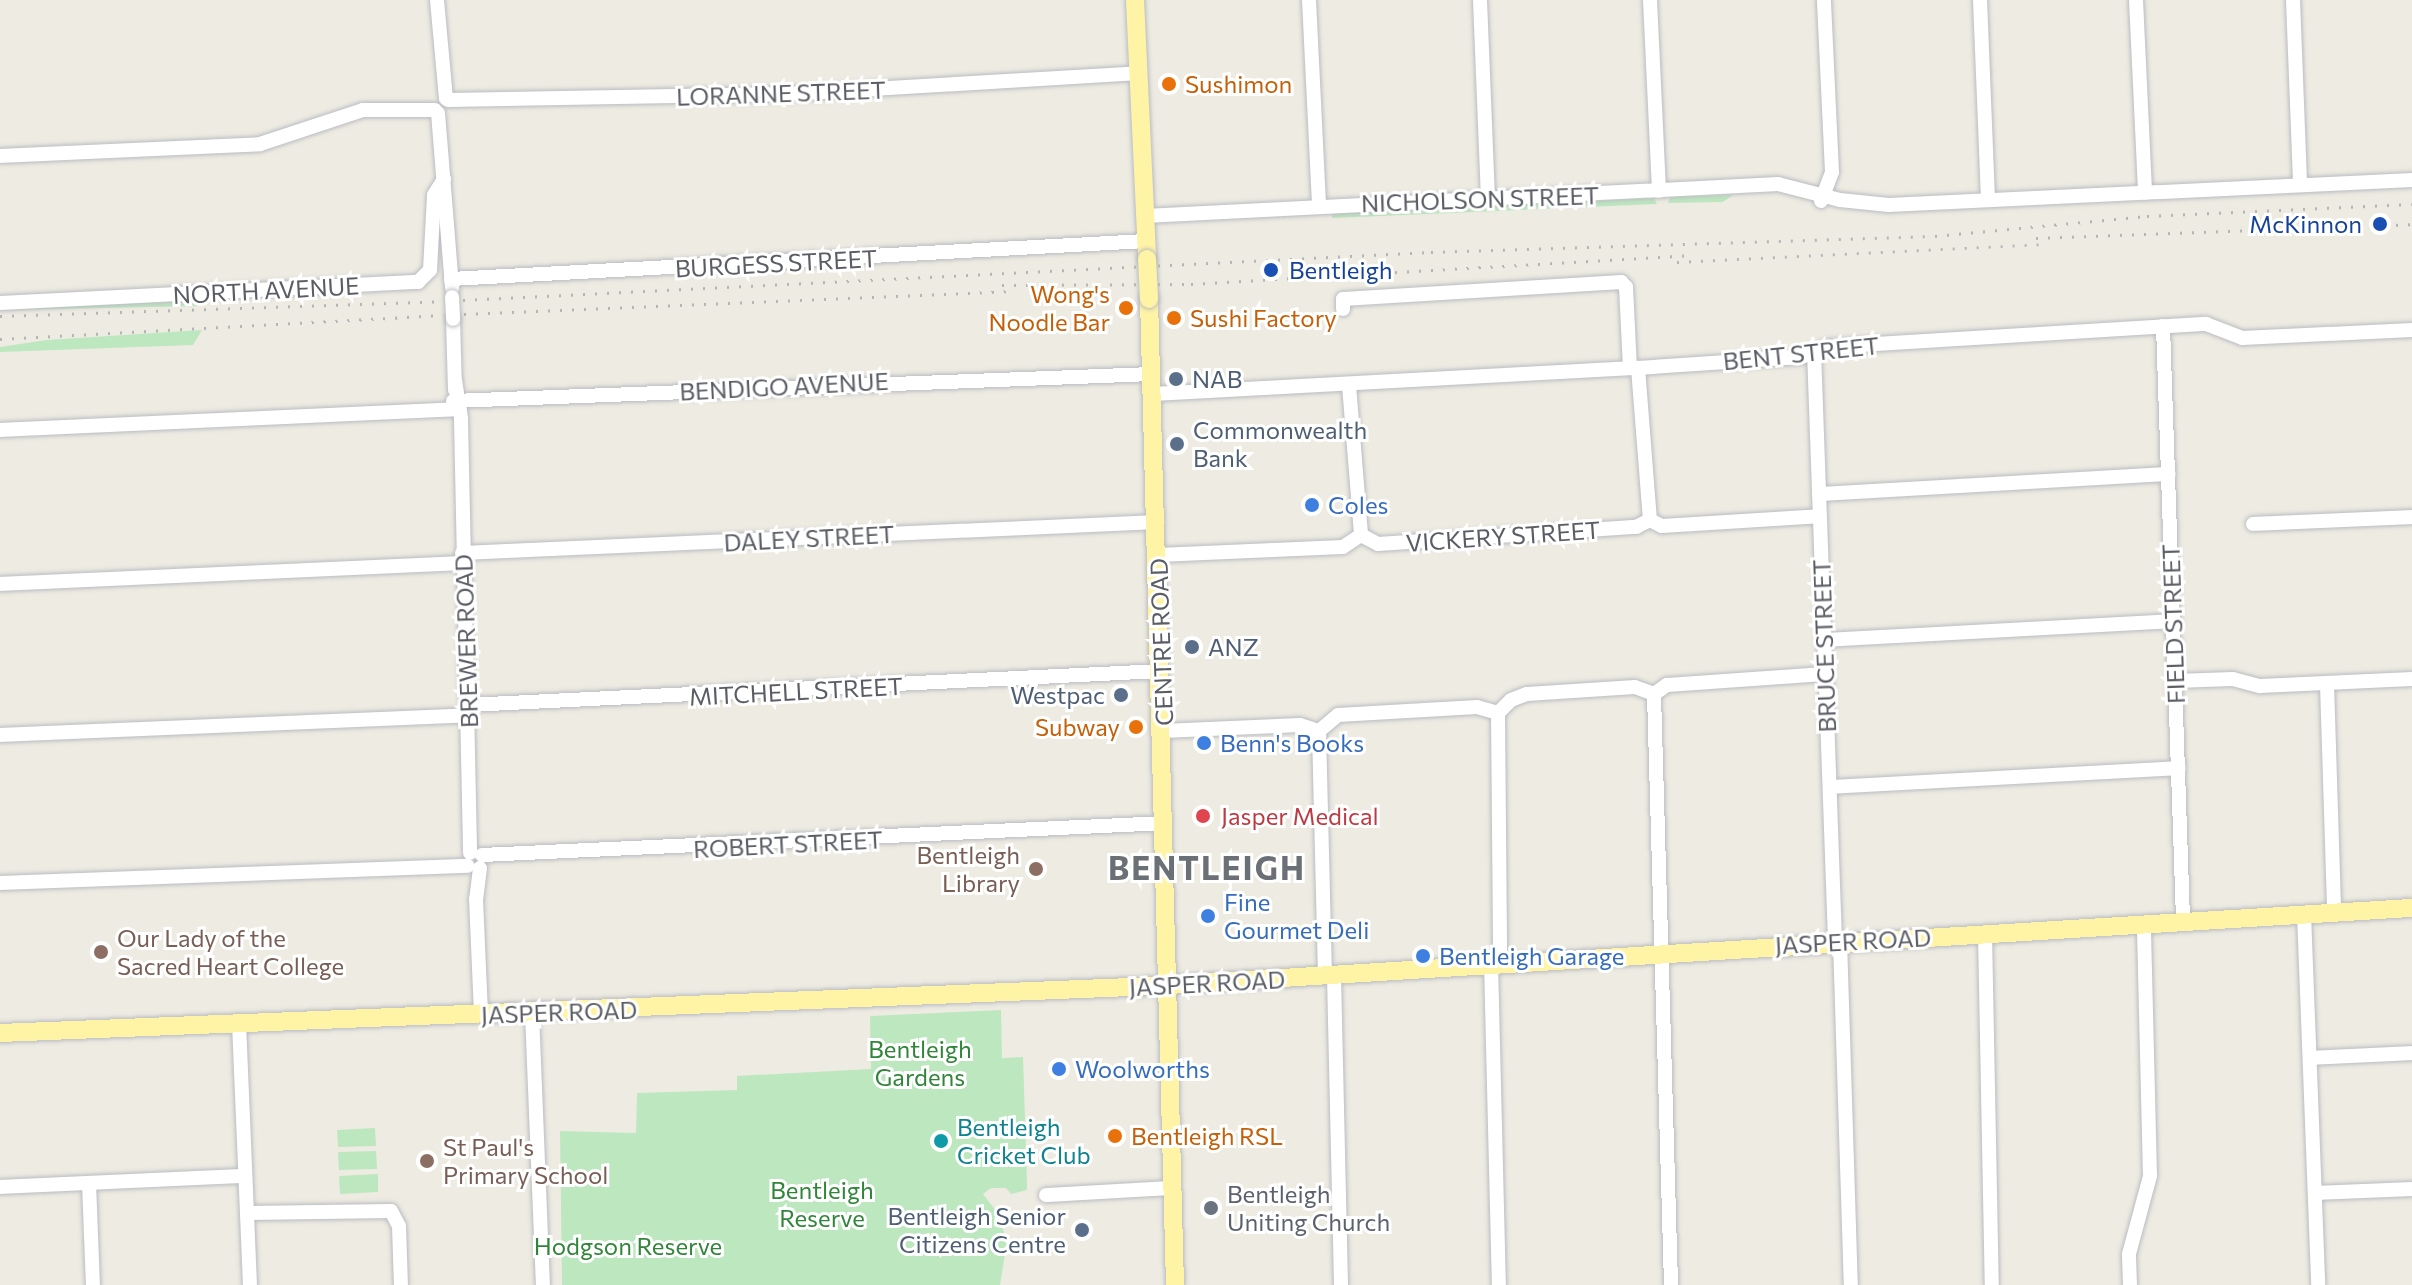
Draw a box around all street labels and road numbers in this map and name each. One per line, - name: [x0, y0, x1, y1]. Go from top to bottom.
- street label: LORANNE STREET: [676, 75, 886, 111]
- street label: NICHOLSON STREET: [1361, 180, 1599, 218]
- street label: BURGESS STREET: [674, 243, 878, 283]
- street label: NORTH AVENUE: [172, 271, 360, 309]
- street label: BENT STREET: [1721, 330, 1881, 376]
- street label: BENDIGO AVENUE: [679, 366, 889, 406]
- street label: VICKERY STREET: [1405, 515, 1601, 557]
- street label: DALEY STREET: [723, 519, 895, 557]
- street label: FIELD STREET: [2156, 544, 2190, 704]
- street label: BREWER ROAD: [449, 554, 483, 728]
- street label: CENTRE ROAD: [1144, 558, 1178, 726]
- street label: BRUCE STREET: [1807, 559, 1841, 733]
- street label: MITCHELL STREET: [688, 671, 904, 711]
- street label: ROBERT STREET: [693, 825, 883, 863]
- street label: JASPER ROAD: [1774, 923, 1932, 959]
- street label: JASPER ROAD: [1128, 965, 1286, 1001]
- street label: JASPER ROAD: [480, 995, 638, 1029]

